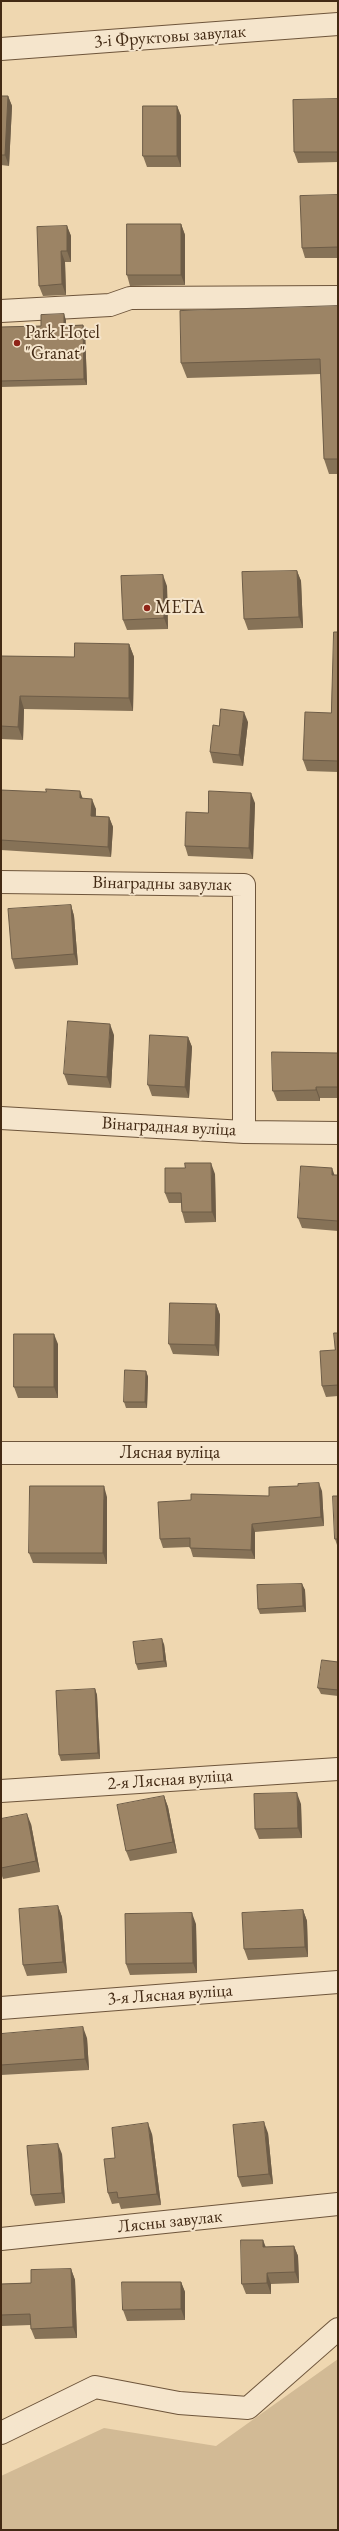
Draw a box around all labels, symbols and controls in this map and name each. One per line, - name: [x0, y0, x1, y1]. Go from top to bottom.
- street label: 3-і Фруктовы завулак: [93, 21, 247, 53]
- place label: Park Hotel "Granat": [25, 322, 100, 364]
- marker: Park Hotel "Granat": [12, 338, 22, 348]
- place label: МЕТА: [155, 597, 204, 619]
- marker: МЕТА: [142, 603, 152, 613]
- street label: Вінаградны завулак: [92, 872, 232, 896]
- street label: Вінаградная вуліца: [101, 1113, 237, 1141]
- street label: Лясная вуліца: [120, 1442, 220, 1464]
- street label: 2-я Лясная вуліца: [107, 1765, 233, 1795]
- street label: 3-я Лясная вуліца: [107, 1980, 233, 2010]
- street label: Лясны завулак: [117, 2206, 223, 2238]

